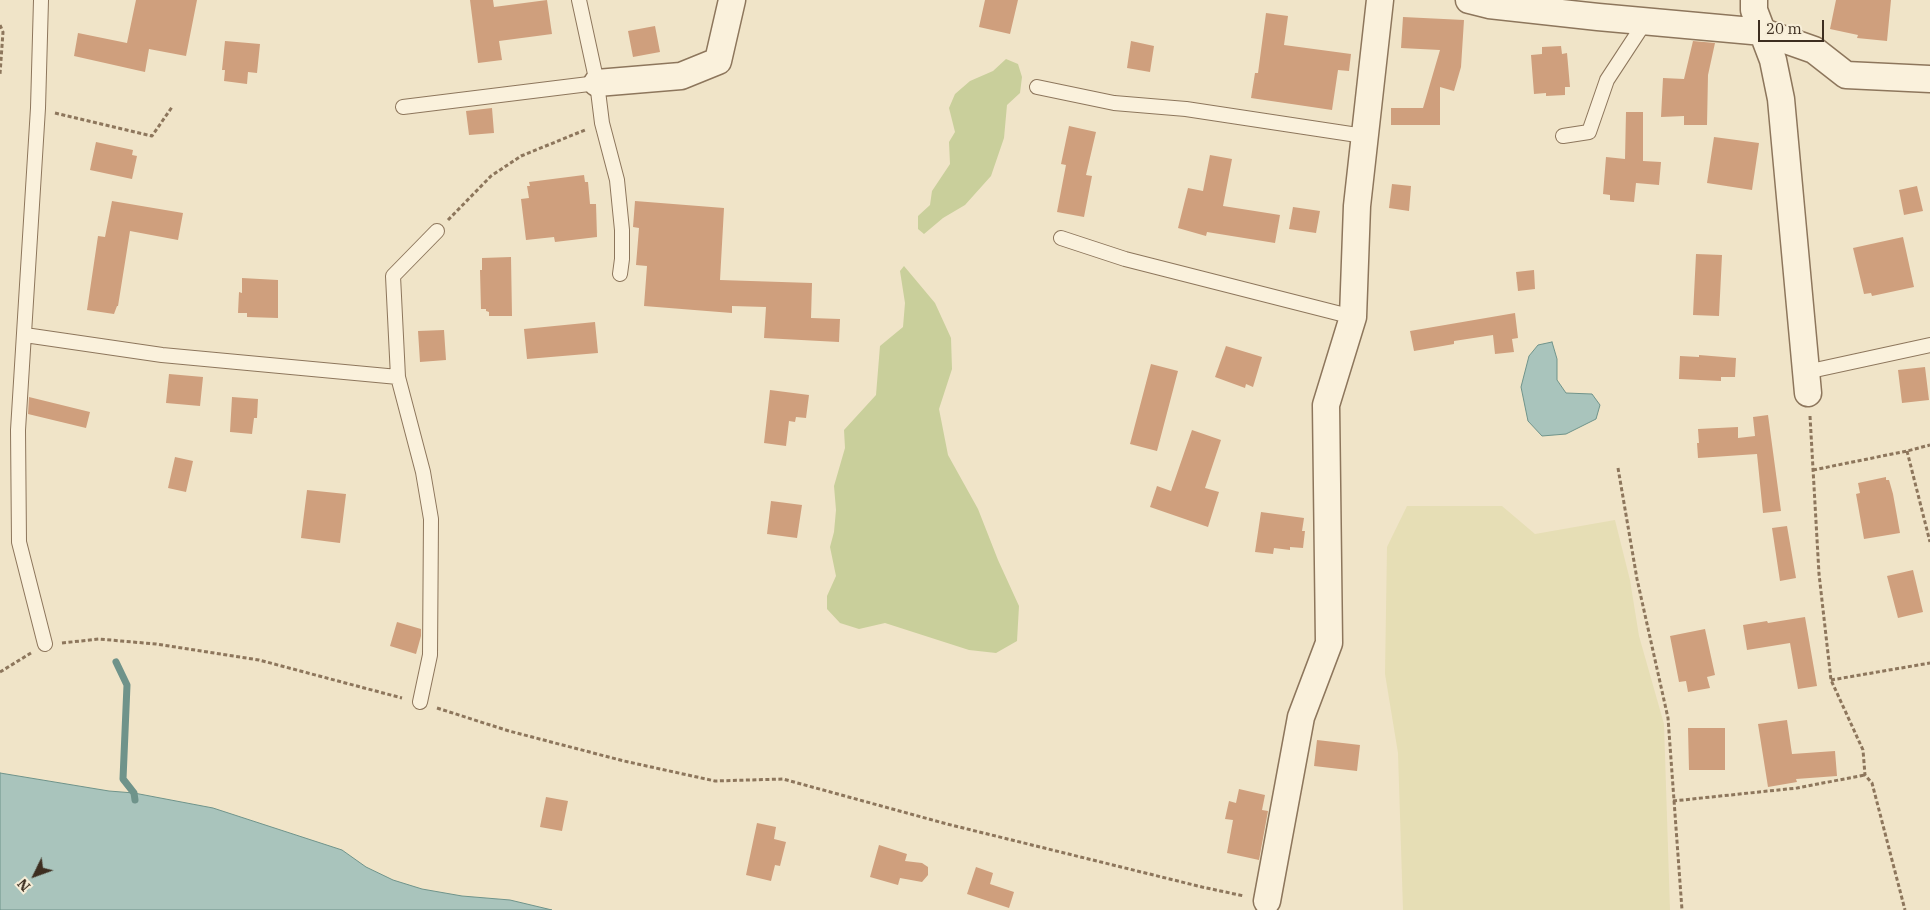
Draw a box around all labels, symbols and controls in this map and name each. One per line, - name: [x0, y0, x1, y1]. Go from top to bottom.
- scale bar: [1760, 10, 1826, 42]
- text: 20 m: [1766, 19, 1802, 38]
- north arrow: [10, 850, 60, 900]
- text: N: [13, 875, 34, 895]

